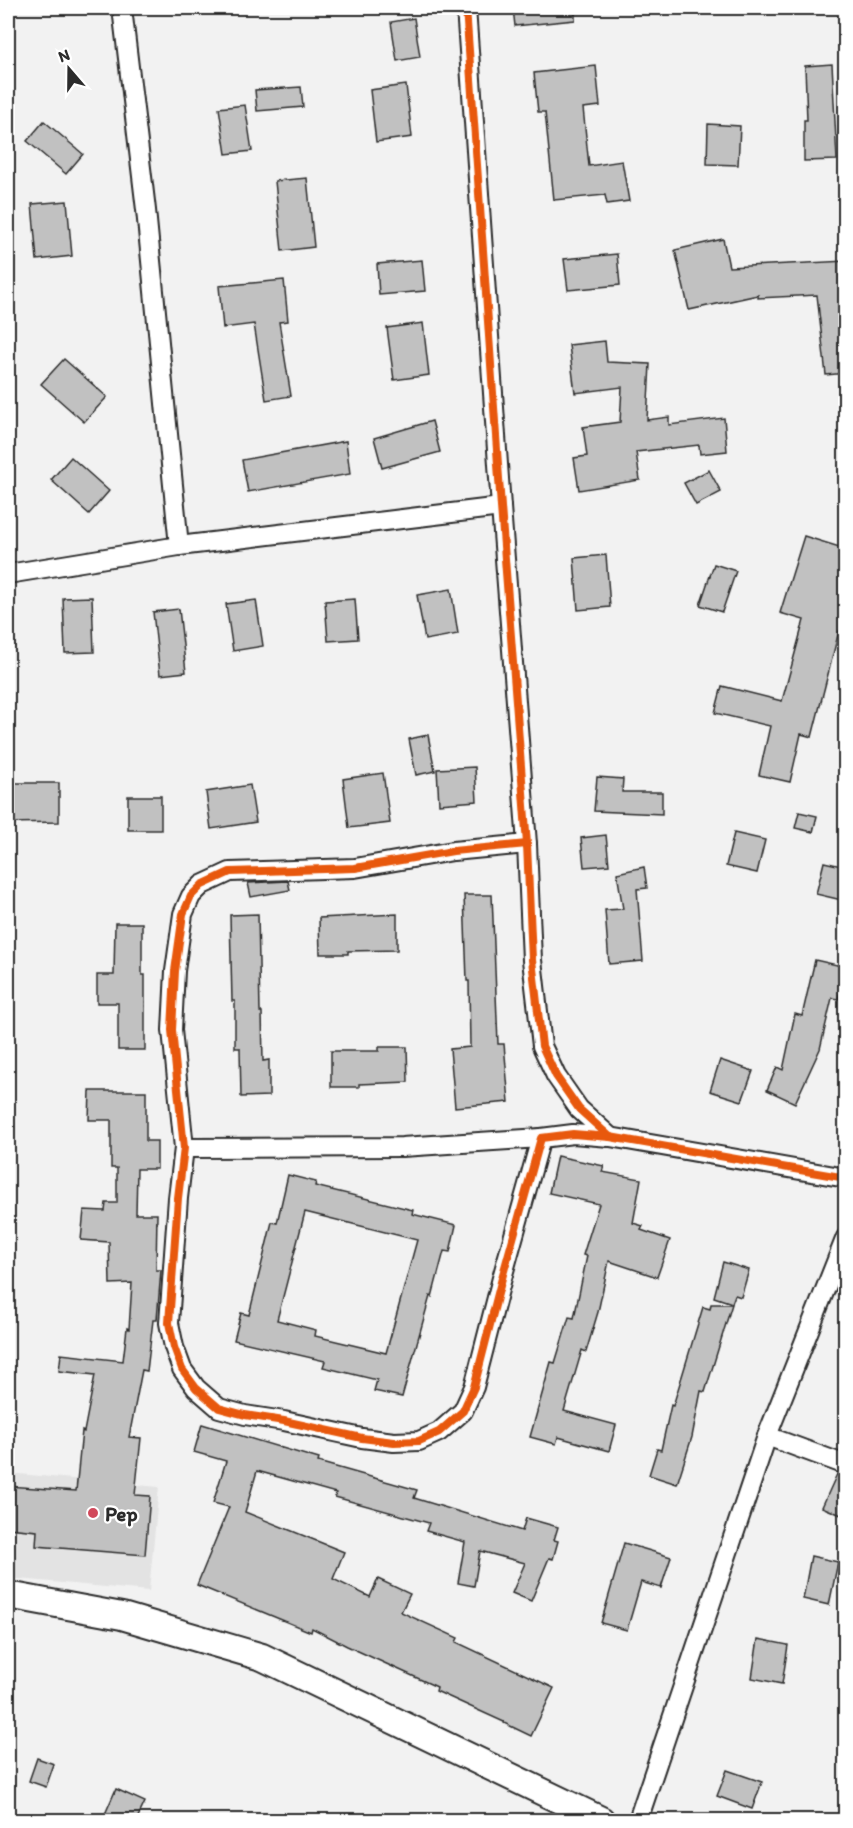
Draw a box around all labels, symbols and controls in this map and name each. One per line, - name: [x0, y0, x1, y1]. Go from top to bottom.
- north arrow: [39, 39, 99, 99]
- text: N: [56, 45, 72, 66]
- place label: Pep: [105, 1501, 138, 1527]
- marker: Pep: [86, 1506, 100, 1520]

